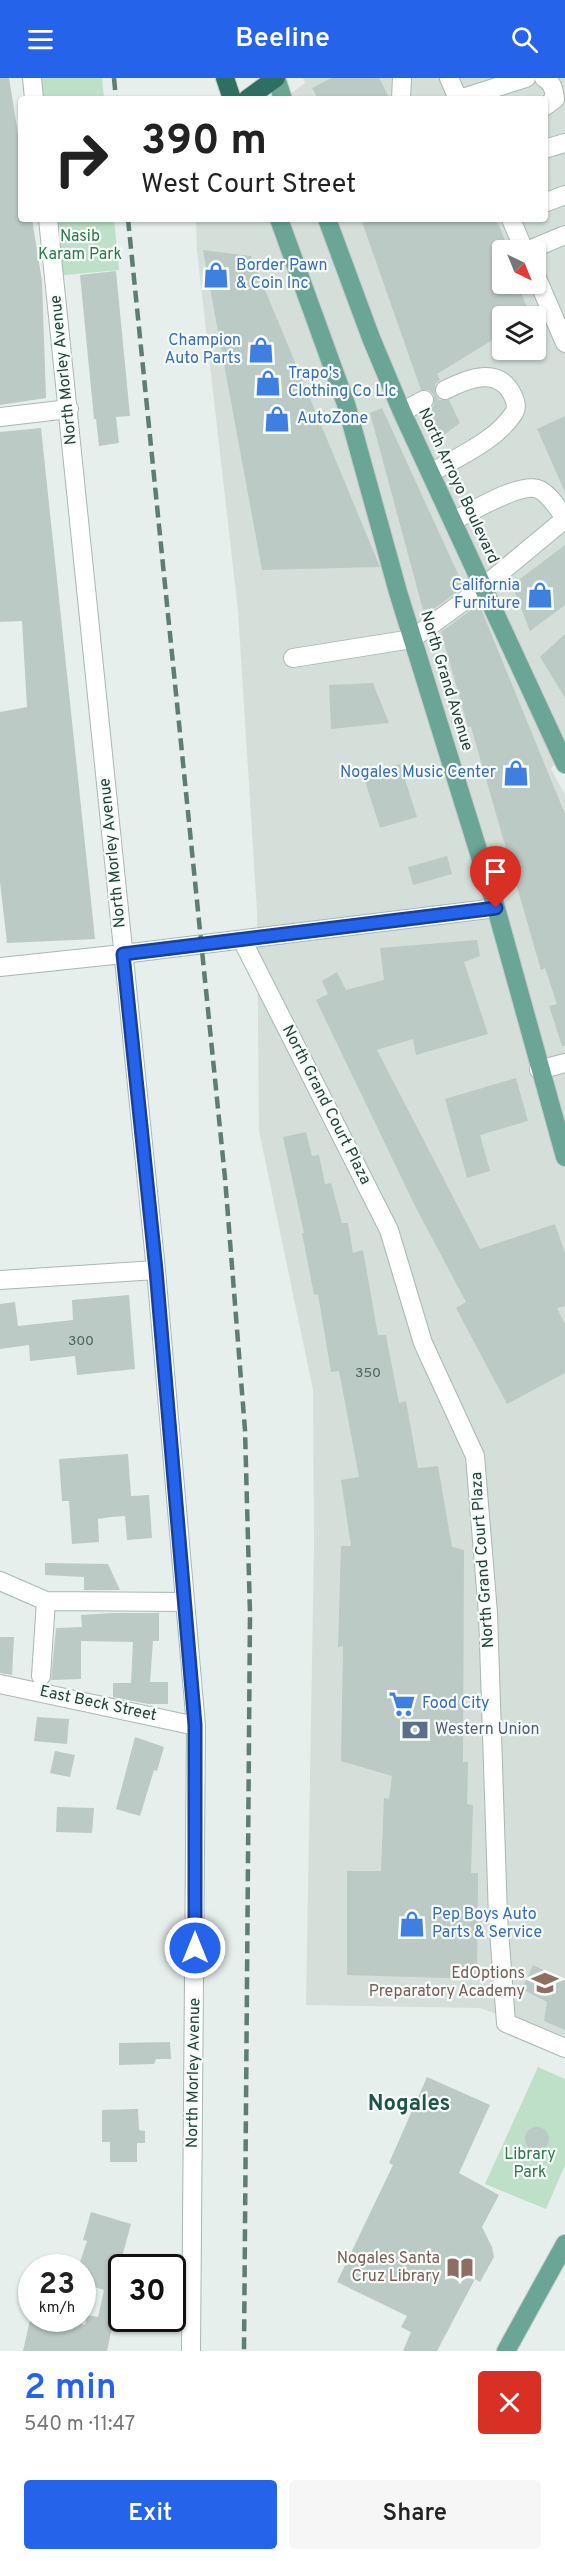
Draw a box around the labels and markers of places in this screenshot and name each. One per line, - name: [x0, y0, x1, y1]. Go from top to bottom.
- place label: Border Pawn & Coin Inc: [236, 256, 328, 294]
- shop icon: Border Pawn & Coin Inc: [201, 260, 231, 290]
- place label: Champion Auto Parts: [164, 331, 241, 369]
- shop icon: Champion Auto Parts: [246, 335, 276, 365]
- place label: Trapo's Clothing Co Llc: [288, 364, 396, 402]
- shop icon: Trapo's Clothing Co Llc: [253, 368, 283, 398]
- shop icon: AutoZone: [262, 404, 292, 434]
- place label: AutoZone: [297, 409, 368, 429]
- place label: California Furniture: [452, 576, 520, 614]
- shop icon: California Furniture: [525, 580, 555, 610]
- shop icon: Nogales Music Center: [501, 758, 531, 788]
- place label: Nogales Music Center: [340, 763, 496, 783]
- pin: [470, 846, 521, 908]
- supermarket icon: Food City: [387, 1689, 417, 1719]
- place label: Food City: [422, 1694, 489, 1714]
- bank icon: Western Union: [400, 1715, 430, 1745]
- place label: Western Union: [435, 1720, 539, 1740]
- place label: Pep Boys Auto Parts & Service: [432, 1905, 542, 1943]
- shop icon: Pep Boys Auto Parts & Service: [397, 1909, 427, 1939]
- place label: EdOptions Preparatory Academy: [369, 1964, 525, 2002]
- school or university icon: EdOptions Preparatory Academy: [530, 1968, 560, 1998]
- place label: Nogales Santa Cruz Library: [337, 2249, 440, 2287]
- library icon: Nogales Santa Cruz Library: [445, 2253, 475, 2283]

